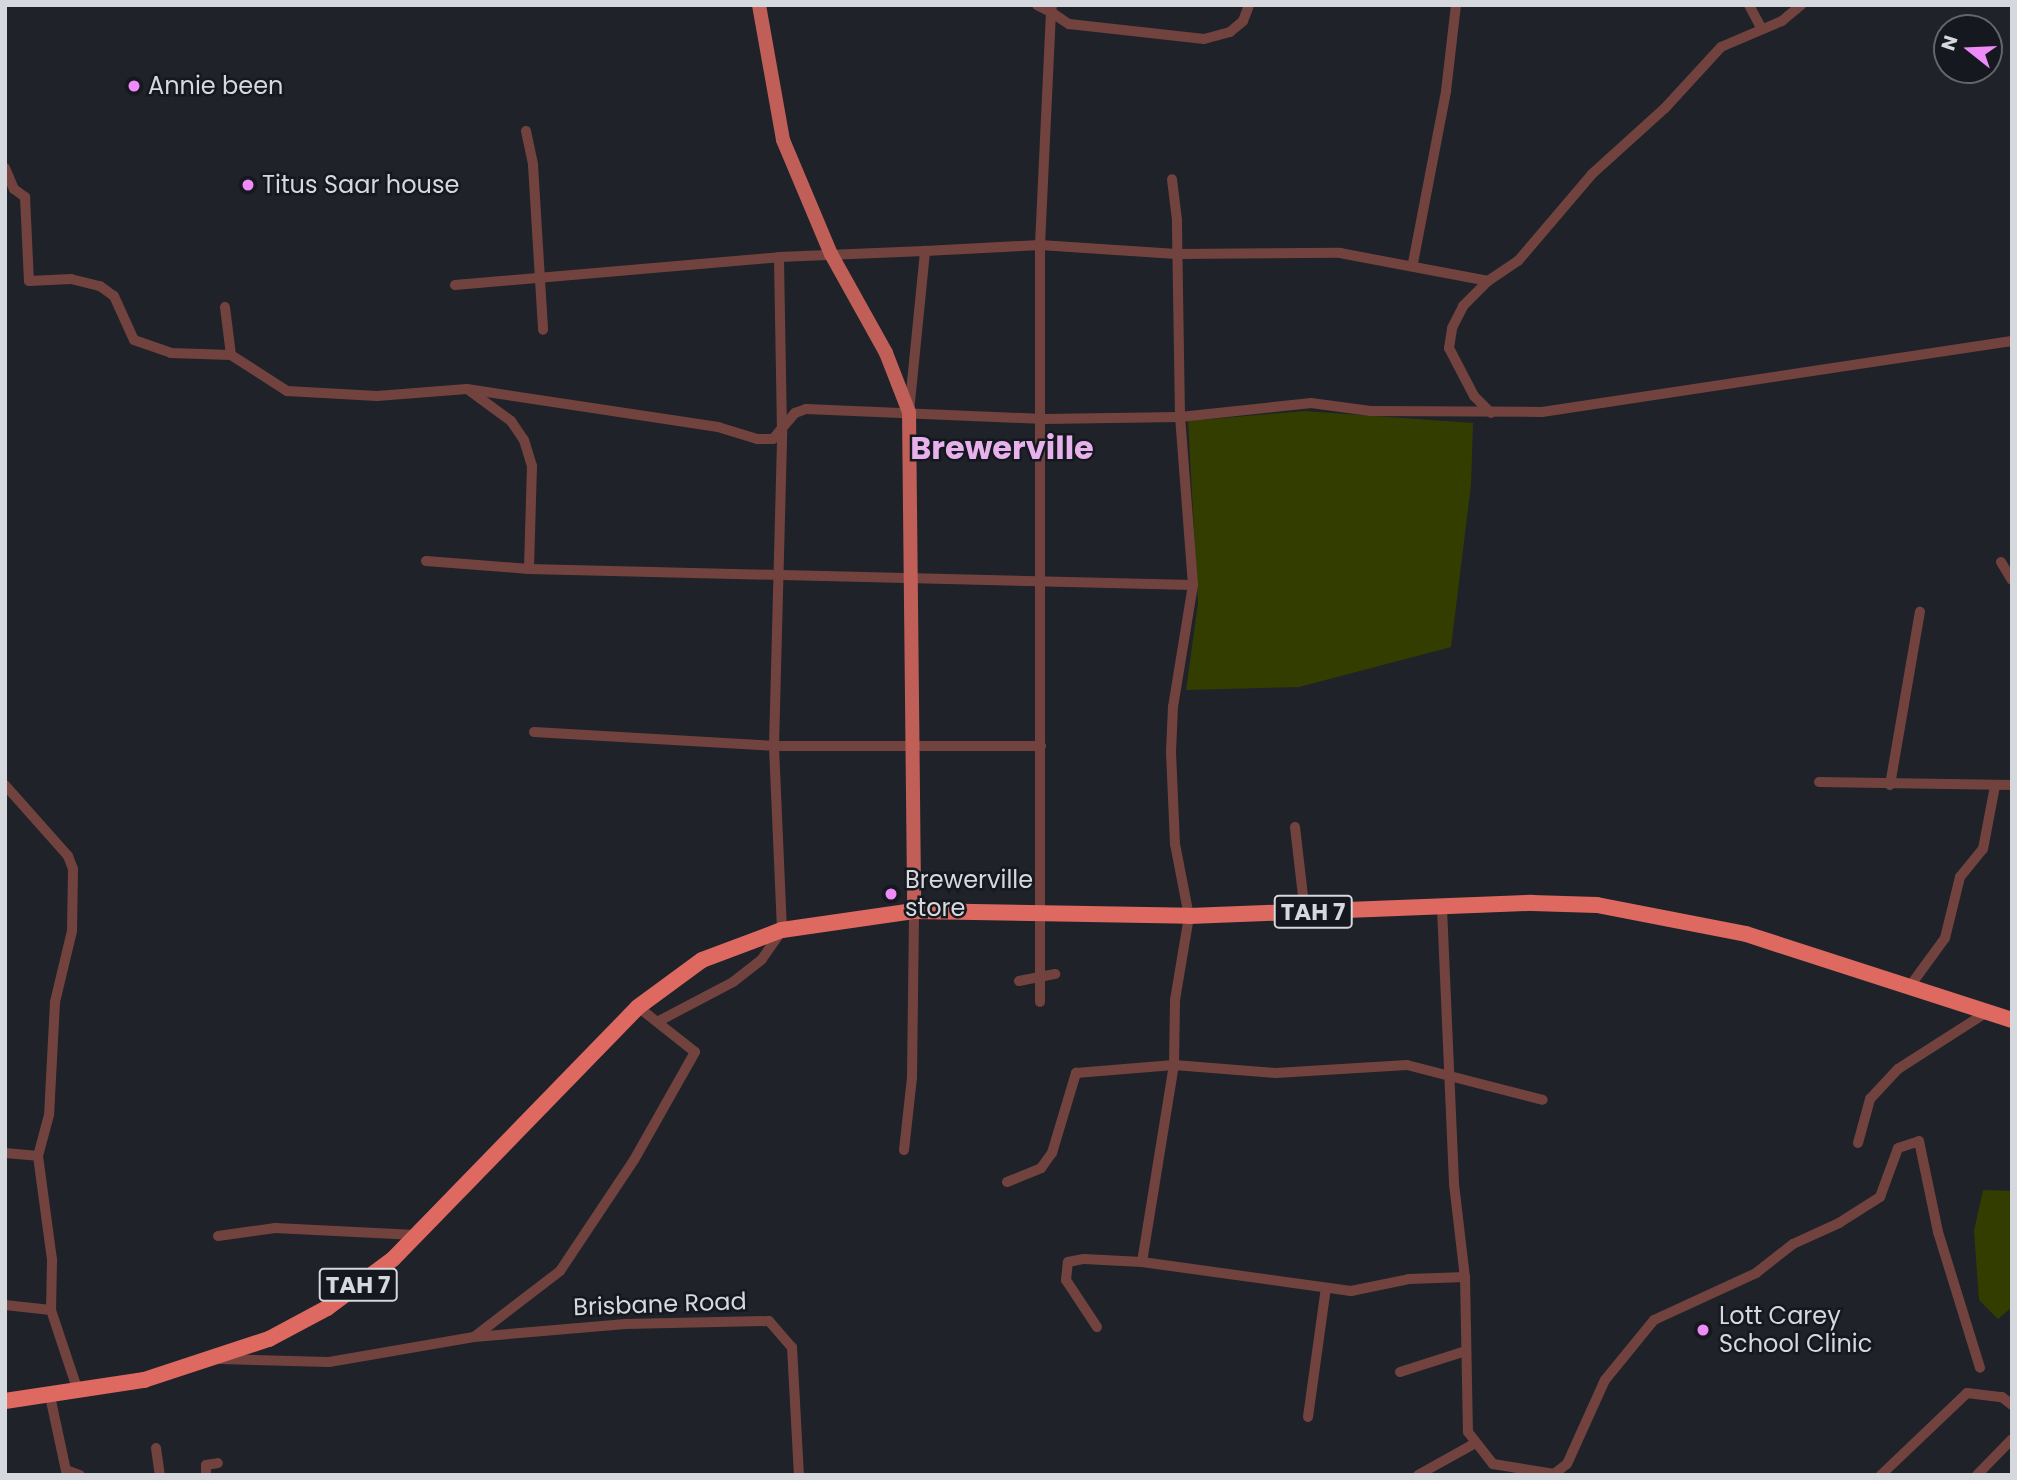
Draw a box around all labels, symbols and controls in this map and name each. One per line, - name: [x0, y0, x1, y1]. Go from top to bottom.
- north arrow: [1933, 14, 2003, 84]
- text: N: [1934, 32, 1965, 54]
- place label: Annie been: [148, 72, 283, 100]
- marker: Annie been: [126, 78, 142, 94]
- place label: Titus Saar house: [262, 171, 459, 199]
- marker: Titus Saar house: [240, 177, 256, 193]
- district label: Brewerville: [910, 429, 1094, 467]
- place label: Brewerville store: [905, 866, 1033, 922]
- marker: Brewerville store: [883, 886, 899, 902]
- road number: TAH 7: [1273, 892, 1353, 931]
- road number: TAH 7: [318, 1266, 398, 1304]
- street label: Brisbane Road: [573, 1287, 747, 1321]
- place label: Lott Carey School Clinic: [1719, 1302, 1872, 1358]
- marker: Lott Carey School Clinic: [1693, 1320, 1713, 1340]

